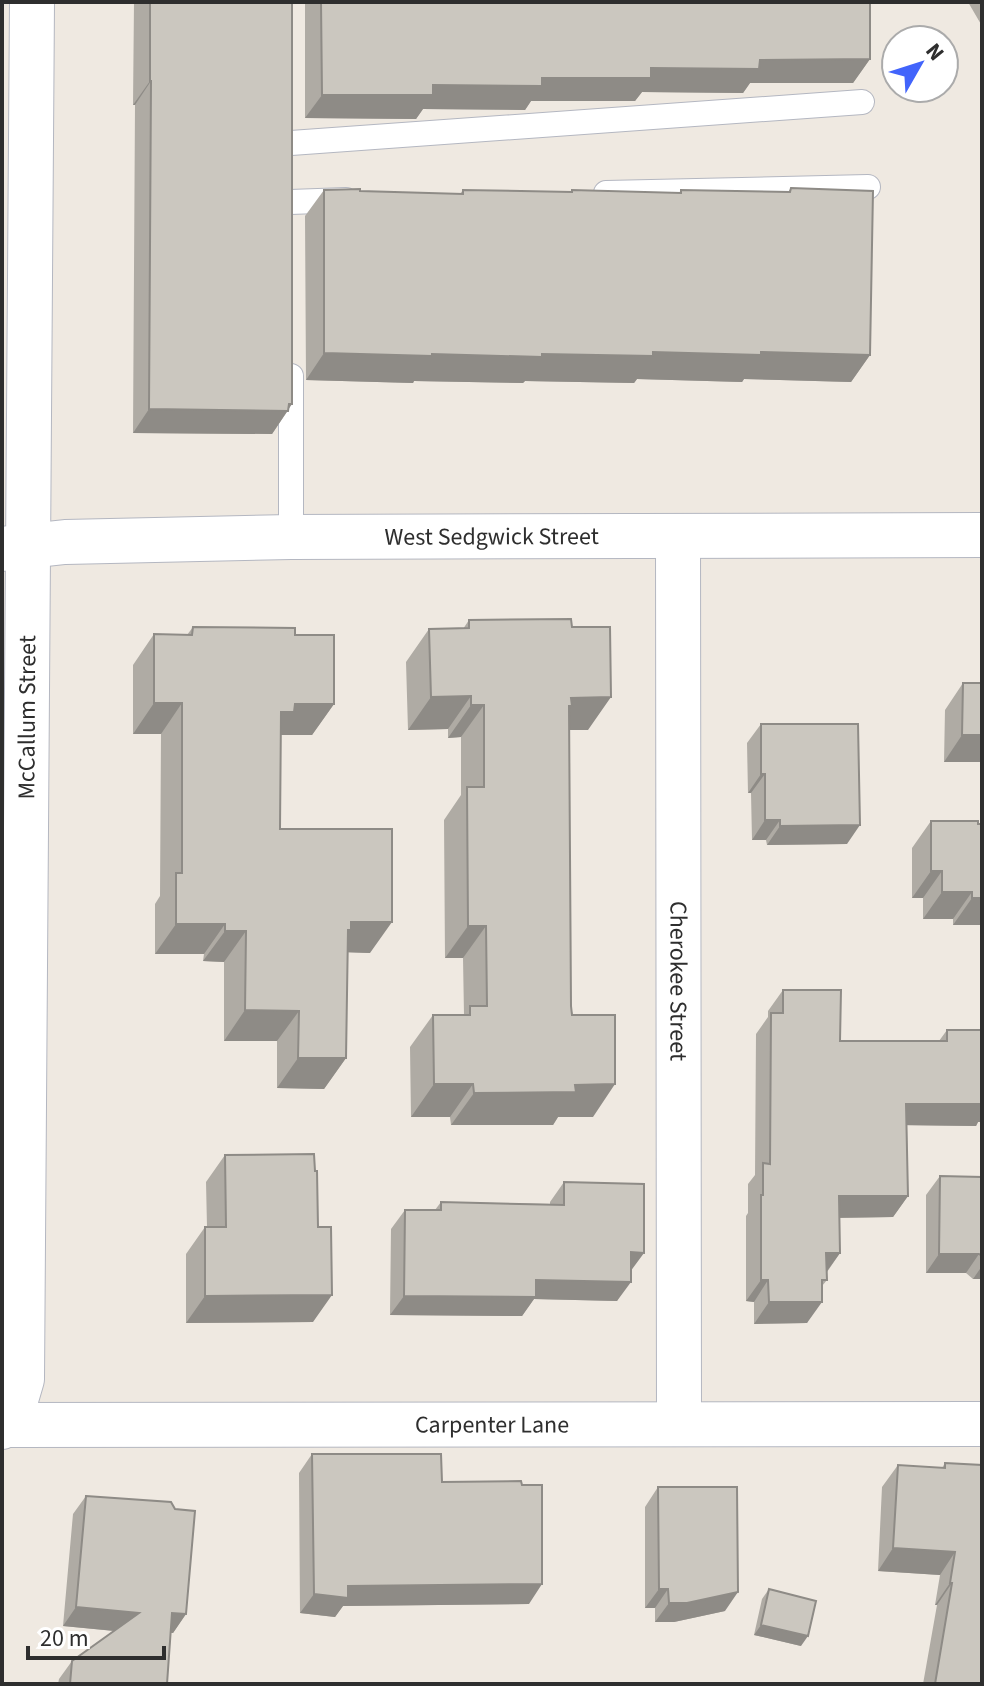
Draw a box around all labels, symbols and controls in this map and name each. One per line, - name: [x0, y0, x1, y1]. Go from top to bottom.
- north arrow: [880, 24, 960, 104]
- text: N: [918, 36, 952, 68]
- street label: West Sedgwick Street: [384, 519, 599, 554]
- street label: McCallum Street: [9, 635, 45, 800]
- street label: Cherokee Street: [661, 901, 696, 1061]
- street label: Carpenter Lane: [415, 1407, 569, 1442]
- scale bar: [28, 1610, 164, 1660]
- text: 20 m: [40, 1621, 89, 1656]

